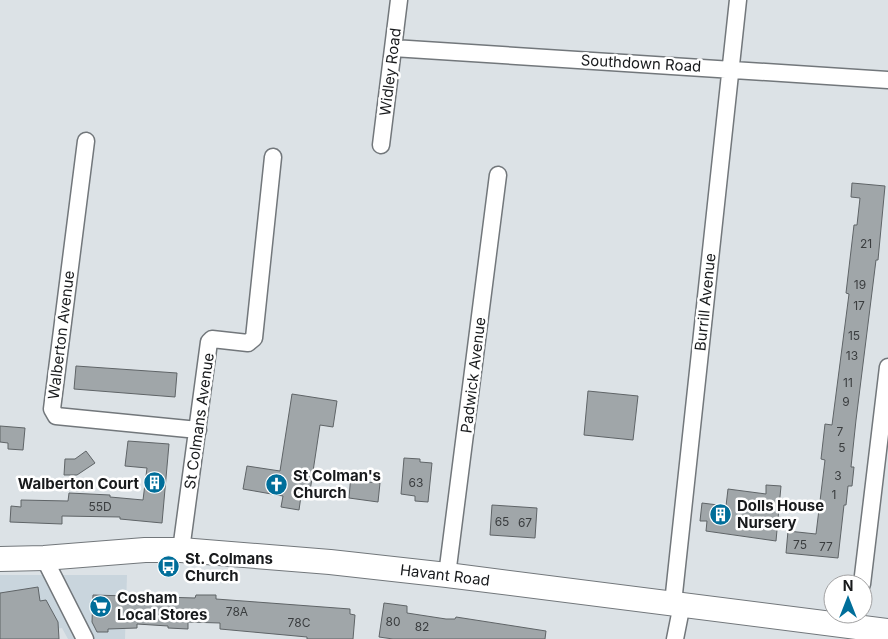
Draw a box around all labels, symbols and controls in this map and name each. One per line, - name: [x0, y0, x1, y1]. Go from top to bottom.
- street label: Widley Road: [375, 27, 405, 117]
- street label: Southdown Road: [580, 50, 702, 76]
- house number: 21: [860, 236, 872, 251]
- street label: Burrill Avenue: [690, 252, 720, 352]
- street label: Walberton Avenue: [44, 270, 78, 400]
- house number: 19: [854, 277, 866, 292]
- house number: 17: [853, 298, 865, 313]
- street label: Padwick Avenue: [456, 316, 490, 434]
- house number: 15: [848, 328, 860, 343]
- house number: 13: [846, 348, 858, 363]
- street label: St Colmans Avenue: [180, 352, 218, 490]
- house number: 11: [843, 375, 853, 390]
- house number: 9: [842, 394, 850, 409]
- house number: 7: [837, 424, 844, 439]
- house number: 5: [838, 440, 846, 455]
- place label: St Colman's Church: [293, 466, 381, 502]
- house number: 3: [834, 468, 842, 483]
- building icon: Walberton Court: [143, 471, 167, 495]
- church icon: St Colman's Church: [265, 472, 289, 496]
- place label: Walberton Court: [18, 474, 140, 493]
- house number: 63: [409, 475, 423, 490]
- house number: 1: [832, 487, 836, 502]
- place label: Dolls House Nursery: [737, 496, 824, 532]
- house number: 55D: [88, 499, 112, 514]
- building icon: Dolls House Nursery: [709, 502, 733, 526]
- house number: 65: [495, 514, 509, 529]
- house number: 67: [518, 515, 532, 530]
- house number: 75: [793, 537, 807, 552]
- house number: 77: [819, 539, 833, 554]
- place label: St. Colmans Church: [185, 549, 273, 585]
- bus stop icon: St. Colmans Church: [157, 555, 181, 579]
- street label: Havant Road: [399, 560, 491, 590]
- north arrow: [823, 574, 873, 624]
- text: N: [843, 577, 853, 594]
- place label: Cosham Local Stores: [117, 588, 207, 624]
- supermarket icon: Cosham Local Stores: [89, 594, 113, 618]
- house number: 78A: [226, 604, 248, 619]
- house number: 80: [386, 614, 401, 629]
- house number: 78C: [288, 615, 311, 630]
- house number: 82: [415, 619, 429, 634]

